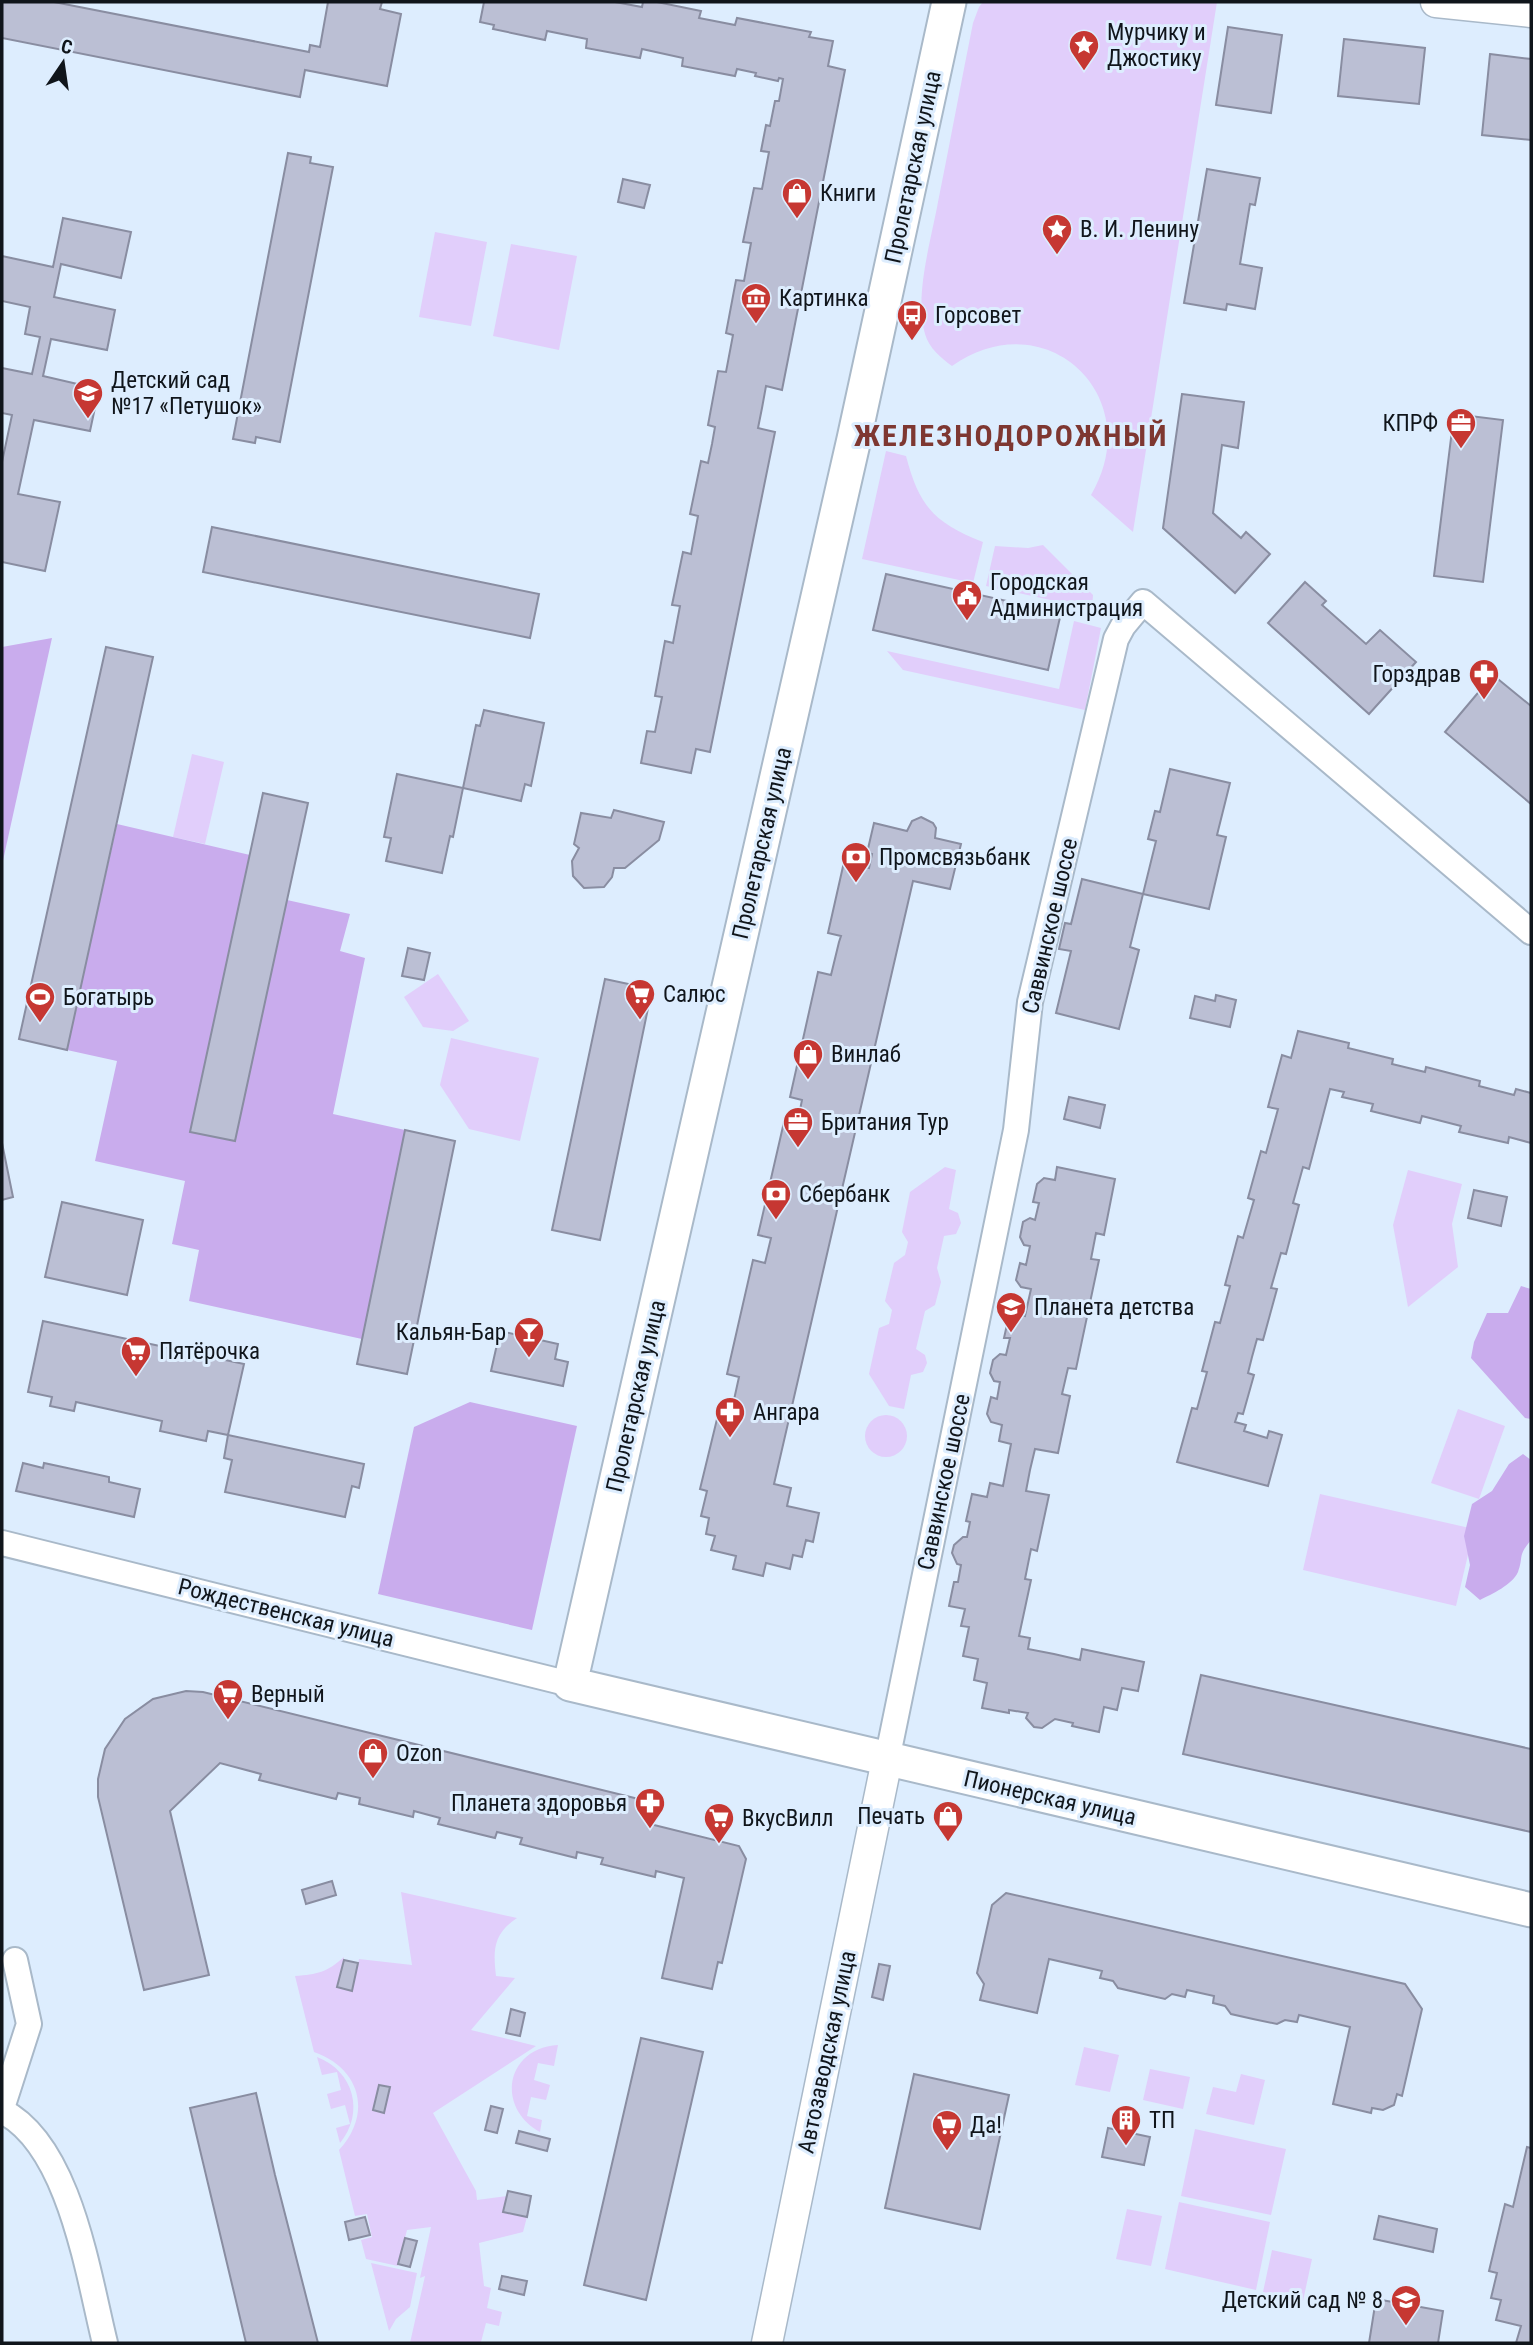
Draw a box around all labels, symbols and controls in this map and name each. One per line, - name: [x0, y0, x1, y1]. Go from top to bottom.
- place label: Мурчику и Джостику: [1107, 19, 1206, 72]
- north arrow: [28, 28, 98, 98]
- place icon: Мурчику и Джостику: [1067, 28, 1101, 72]
- text: С: [59, 34, 75, 59]
- street label: Пролетарская улица: [879, 68, 947, 266]
- shop icon: Книги: [780, 176, 814, 220]
- place label: Книги: [820, 180, 876, 207]
- place icon: В. И. Ленину: [1040, 212, 1074, 256]
- place label: В. И. Ленину: [1080, 216, 1200, 243]
- museum icon: Картинка: [739, 281, 773, 325]
- place label: Картинка: [779, 285, 869, 312]
- bus stop icon: Горсовет: [895, 298, 929, 342]
- place label: Горсовет: [935, 302, 1021, 329]
- place label: Детский сад №17 «Петушок»: [111, 367, 262, 420]
- school or university icon: Детский сад №17 «Петушок»: [71, 376, 105, 420]
- office icon: КПРФ: [1444, 406, 1478, 450]
- place label: КПРФ: [1383, 410, 1438, 437]
- district label: ЖЕЛЕЗНОДОРОЖНЫЙ: [854, 418, 1168, 453]
- place label: Городская Администрация: [990, 569, 1143, 622]
- public building icon: Городская Администрация: [950, 578, 984, 622]
- pharmacy icon: Горздрав: [1467, 657, 1501, 701]
- place label: Горздрав: [1372, 661, 1461, 688]
- street label: Пролетарская улица: [727, 744, 797, 942]
- street label: Саввинское шоссе: [1017, 836, 1083, 1016]
- bank icon: Промсвязьбанк: [839, 840, 873, 884]
- place label: Промсвязьбанк: [879, 844, 1031, 871]
- supermarket icon: Салюс: [623, 977, 657, 1021]
- sports icon: Богатырь: [23, 980, 57, 1024]
- place label: Салюс: [663, 981, 726, 1008]
- place label: Богатырь: [63, 984, 154, 1011]
- shop icon: Винлаб: [791, 1037, 825, 1081]
- place label: Винлаб: [831, 1041, 901, 1068]
- office icon: Британия Тур: [781, 1105, 815, 1149]
- place label: Британия Тур: [821, 1109, 949, 1136]
- bank icon: Сбербанк: [759, 1177, 793, 1221]
- place label: Сбербанк: [799, 1181, 890, 1208]
- school or university icon: Планета детства: [994, 1290, 1028, 1334]
- place label: Планета детства: [1034, 1294, 1194, 1321]
- street label: Пролетарская улица: [601, 1297, 671, 1495]
- bar icon: Кальян-Бар: [512, 1315, 546, 1359]
- place label: Кальян-Бар: [396, 1319, 506, 1346]
- supermarket icon: Пятёрочка: [119, 1334, 153, 1378]
- place label: Пятёрочка: [159, 1338, 260, 1365]
- street label: Саввинское шоссе: [912, 1391, 976, 1573]
- pharmacy icon: Ангара: [713, 1395, 747, 1439]
- place label: Ангара: [753, 1399, 820, 1426]
- street label: Рождественская улица: [175, 1573, 397, 1653]
- supermarket icon: Верный: [211, 1677, 245, 1721]
- place label: Верный: [251, 1681, 325, 1708]
- shop icon: Ozon: [356, 1736, 390, 1780]
- place label: Ozon: [396, 1740, 442, 1767]
- street label: Пионерская улица: [961, 1765, 1139, 1831]
- pharmacy icon: Планета здоровья: [633, 1786, 667, 1830]
- place label: Планета здоровья: [451, 1790, 627, 1817]
- shop icon: Печать: [931, 1799, 965, 1843]
- supermarket icon: ВкусВилл: [702, 1801, 736, 1845]
- place label: Печать: [857, 1803, 925, 1830]
- place label: ВкусВилл: [742, 1805, 833, 1832]
- street label: Автозаводская улица: [792, 1948, 862, 2156]
- building icon: ТП: [1109, 2103, 1143, 2147]
- place label: ТП: [1149, 2107, 1175, 2134]
- supermarket icon: Да!: [930, 2108, 964, 2152]
- place label: Да!: [970, 2112, 1002, 2139]
- school or university icon: Детский сад № 8: [1389, 2283, 1423, 2327]
- place label: Детский сад № 8: [1222, 2287, 1383, 2314]

